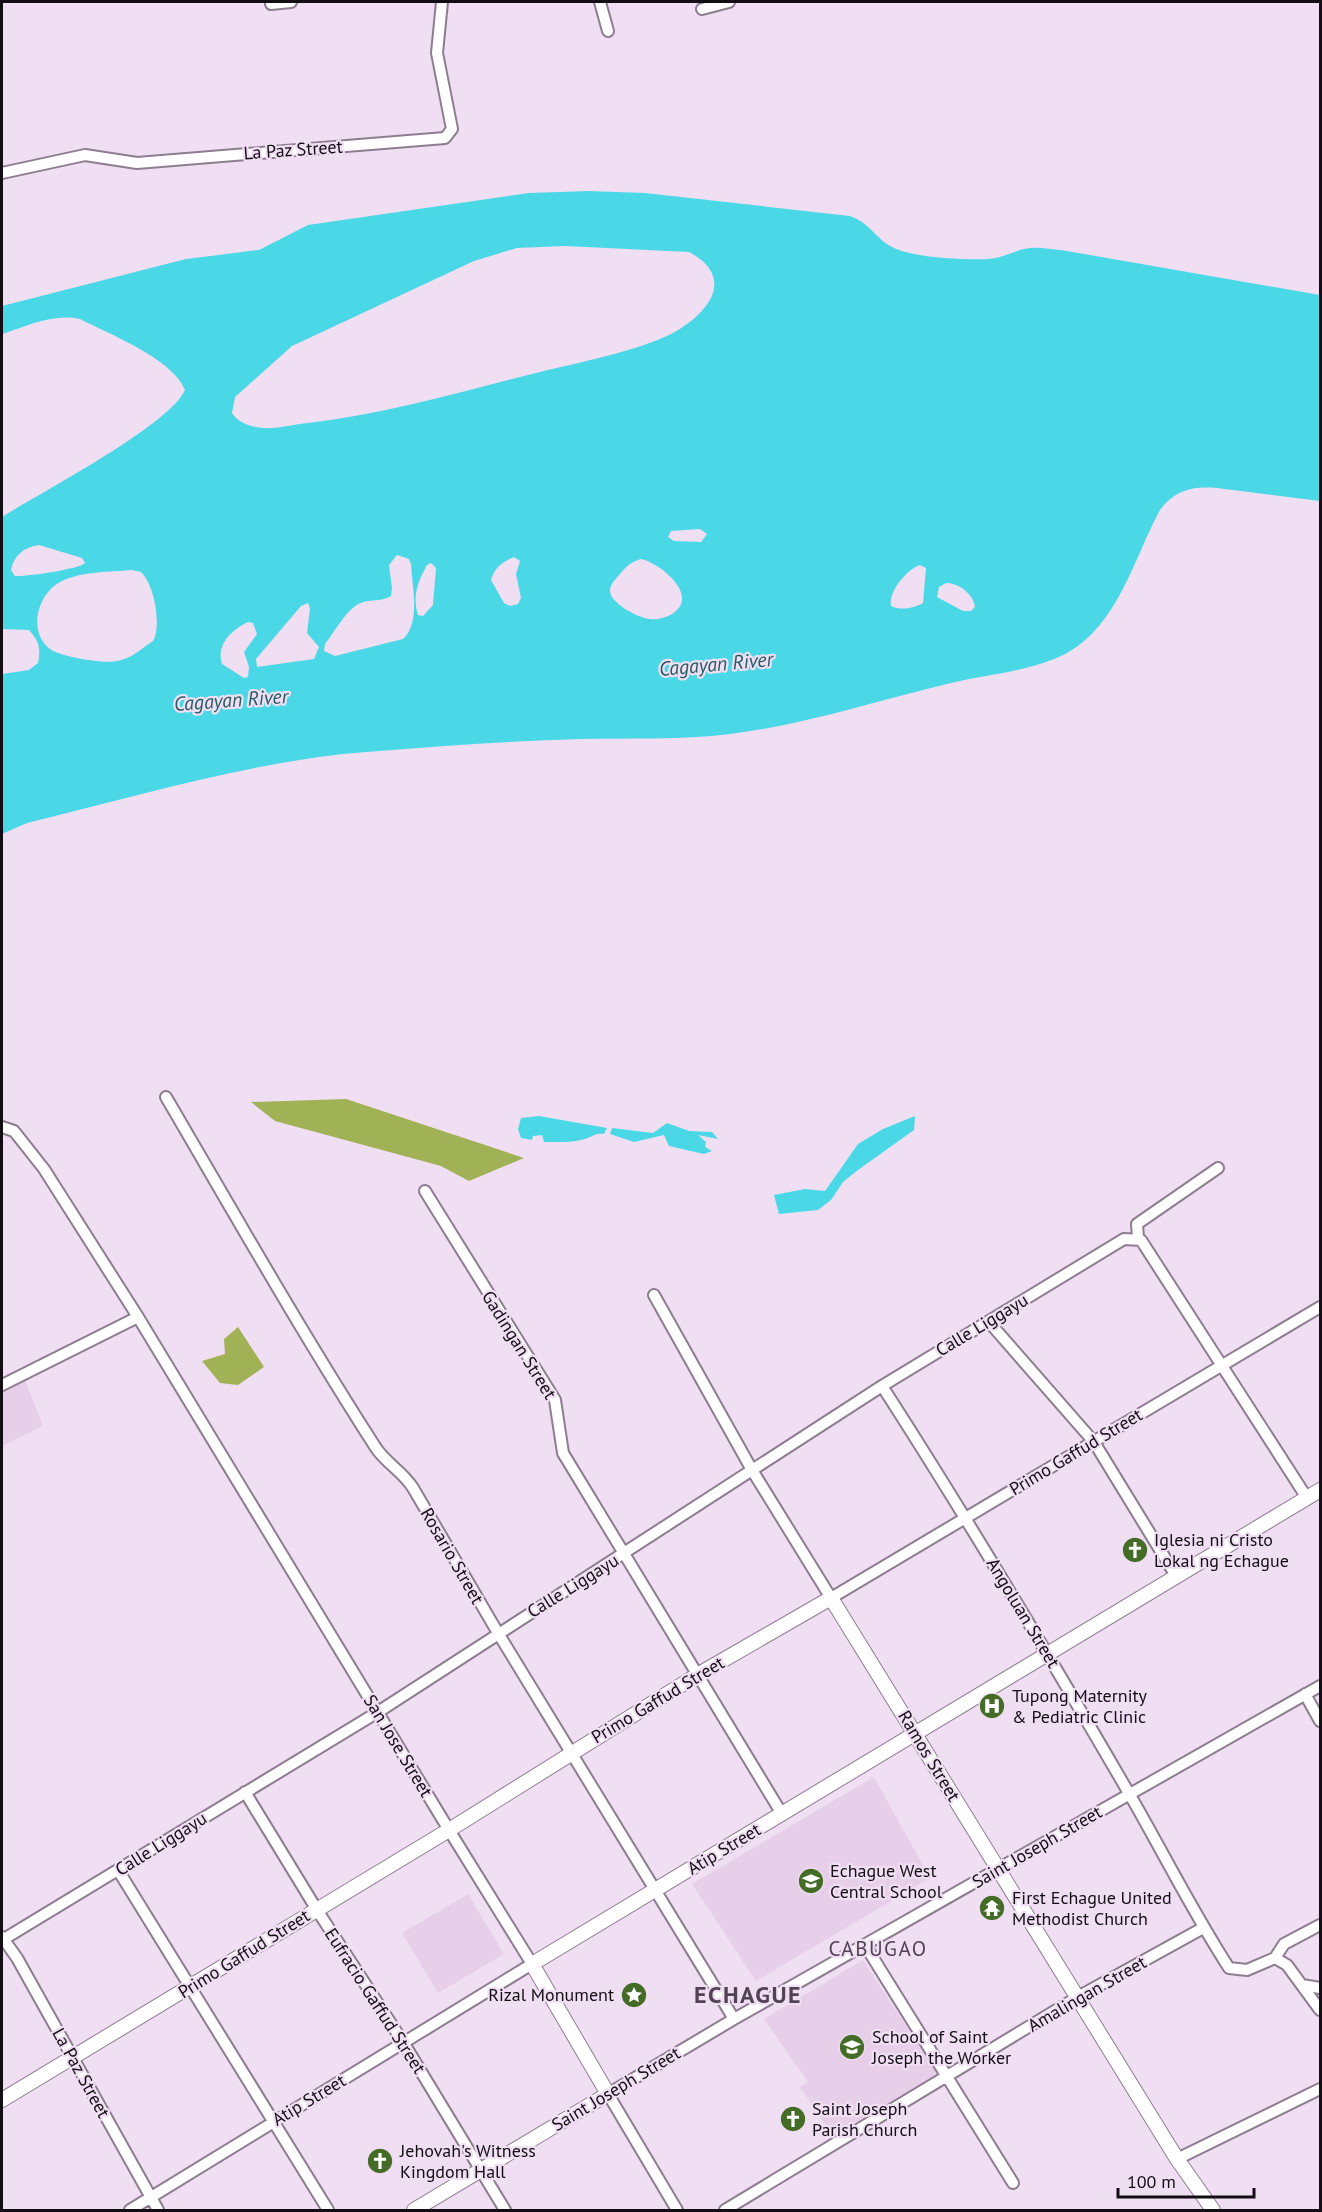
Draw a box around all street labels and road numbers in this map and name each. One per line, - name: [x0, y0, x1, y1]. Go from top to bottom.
- street label: La Paz Street: [243, 135, 343, 164]
- street label: Gadingan Street: [477, 1286, 562, 1403]
- street label: Calle Liggayu: [931, 1288, 1032, 1361]
- street label: Primo Gaffud Street: [1005, 1403, 1146, 1500]
- street label: Rosario Street: [416, 1504, 489, 1608]
- street label: Calle Liggayu: [523, 1548, 623, 1623]
- street label: Angoluan Street: [982, 1554, 1065, 1672]
- street label: Primo Gaffud Street: [587, 1651, 728, 1748]
- street label: San Jose Street: [359, 1690, 438, 1801]
- street label: Ramos Street: [893, 1706, 966, 1805]
- street label: Saint Joseph Street: [968, 1800, 1106, 1893]
- street label: Calle Liggayu: [111, 1806, 211, 1881]
- street label: Atip Street: [683, 1818, 765, 1879]
- street label: Primo Gaffud Street: [174, 1904, 314, 2003]
- street label: Eufracio Gaffud Street: [320, 1924, 431, 2078]
- street label: Amalingan Street: [1023, 1950, 1150, 2037]
- street label: La Paz Street: [47, 2024, 116, 2122]
- street label: Saint Joseph Street: [547, 2041, 684, 2136]
- street label: Atip Street: [268, 2069, 350, 2130]

